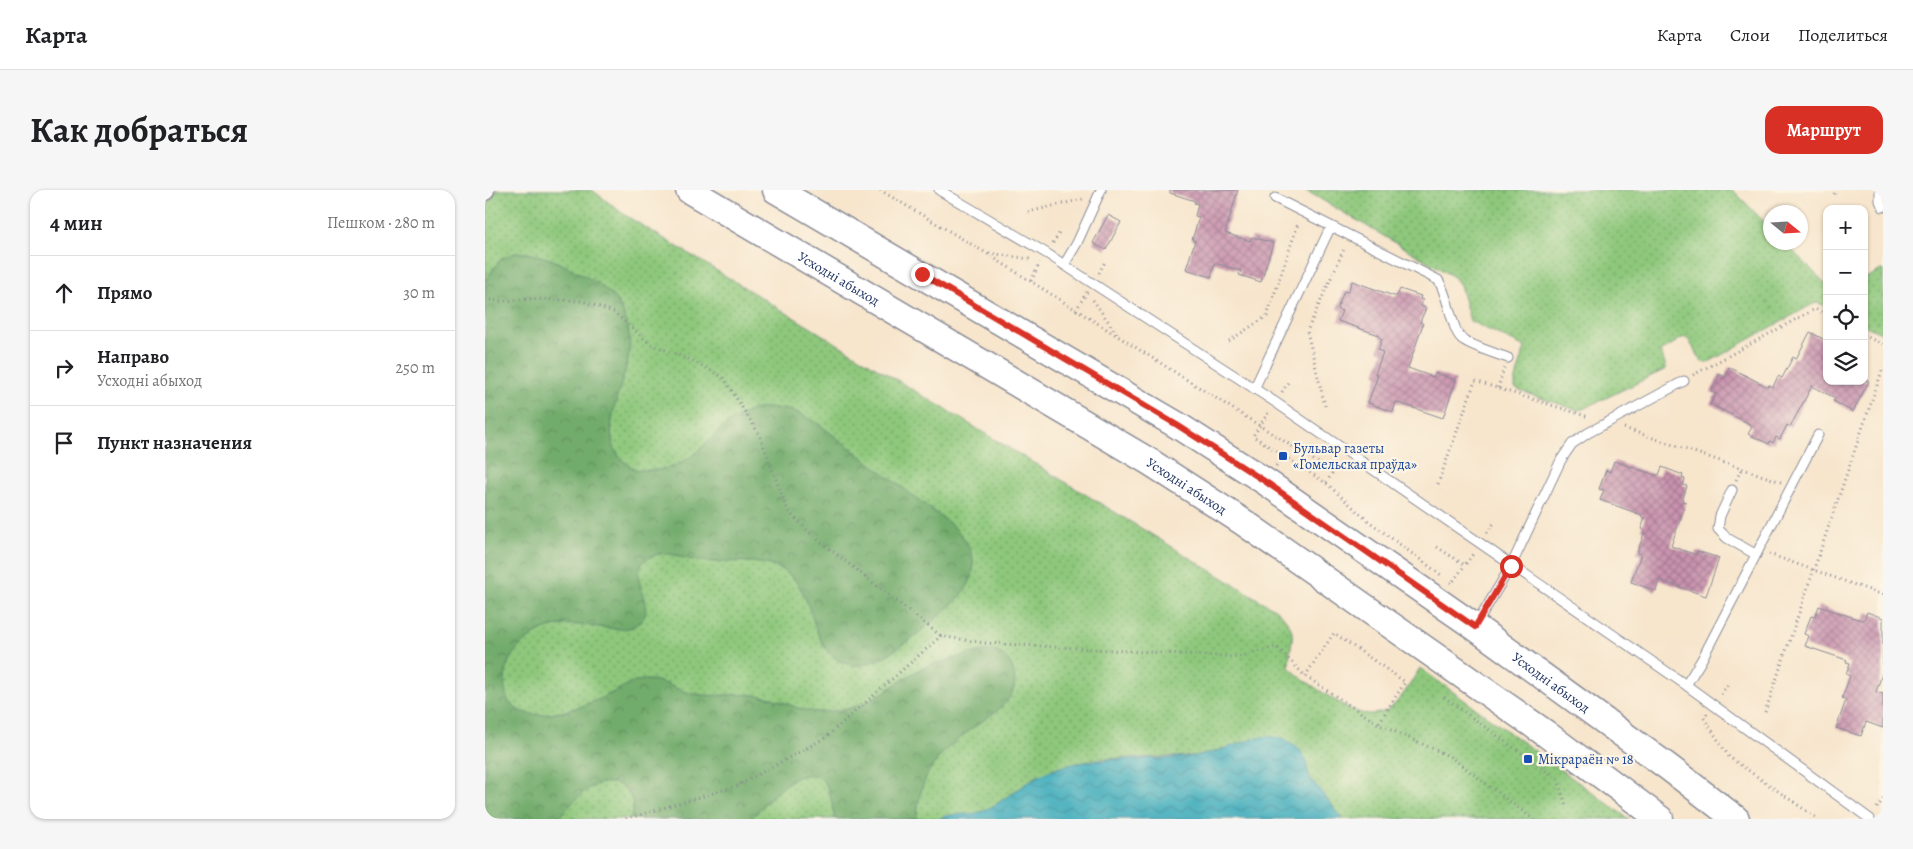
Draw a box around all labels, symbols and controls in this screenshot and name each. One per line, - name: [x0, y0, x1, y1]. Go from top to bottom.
- text: Карта: [25, 19, 87, 51]
- text: Карта: [1657, 23, 1702, 47]
- text: Слои: [1730, 23, 1770, 47]
- text: Поделиться: [1798, 23, 1888, 47]
- text: Как добраться: [30, 106, 248, 154]
- button: Маршрут: [1765, 106, 1883, 154]
- north arrow: [1763, 205, 1808, 250]
- map controls: [1823, 205, 1868, 385]
- button: +: [1823, 205, 1868, 250]
- text: 4 мин: [50, 209, 103, 237]
- text: Пешком · 280 m: [327, 212, 435, 234]
- street label: Усходні абыход: [794, 247, 883, 310]
- button: −: [1823, 250, 1868, 295]
- route end: [911, 263, 934, 286]
- icon: ahead: [50, 279, 78, 307]
- text: Прямо: [97, 280, 152, 306]
- text: 30 m: [403, 282, 435, 304]
- button: locate: [1823, 295, 1868, 340]
- button: layers: [1823, 340, 1868, 385]
- text: Направо: [97, 344, 169, 370]
- icon: right: [50, 354, 78, 382]
- text: 250 m: [396, 357, 435, 379]
- text: Усходні абыход: [97, 370, 202, 392]
- icon: arrive: [50, 429, 78, 457]
- text: Пункт назначения: [97, 430, 252, 456]
- place label: Бульвар газеты «Гомельская праўда»: [1293, 439, 1417, 474]
- marker: Бульвар газеты «Гомельская праўда»: [1277, 450, 1289, 462]
- street label: Усходні абыход: [1143, 453, 1231, 519]
- route start: [1500, 555, 1523, 578]
- street label: Усходні абыход: [1508, 648, 1594, 717]
- place label: Мікрараён № 18: [1538, 750, 1634, 769]
- marker: Мікрараён № 18: [1522, 753, 1534, 765]

